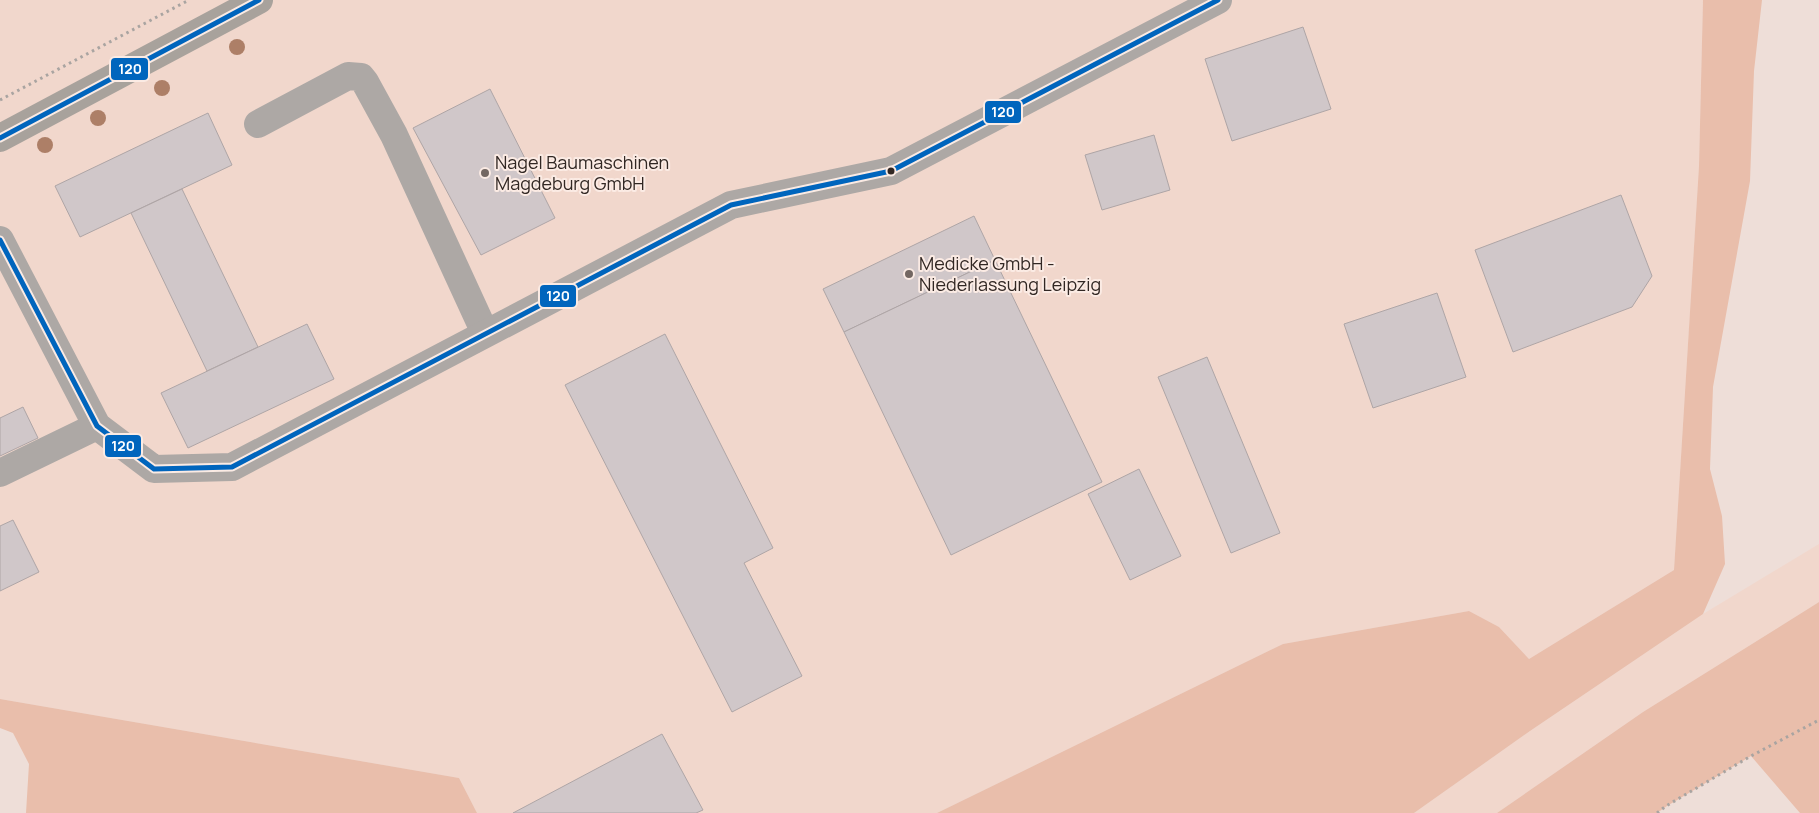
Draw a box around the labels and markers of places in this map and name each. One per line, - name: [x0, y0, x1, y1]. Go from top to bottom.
- place label: Nagel Baumaschinen Magdeburg GmbH: [495, 150, 669, 195]
- unlabelled marker: [886, 166, 896, 176]
- marker: Nagel Baumaschinen Magdeburg GmbH: [479, 167, 491, 179]
- place label: Medicke GmbH - Niederlassung Leipzig: [919, 251, 1101, 296]
- marker: Medicke GmbH - Niederlassung Leipzig: [903, 268, 915, 280]

